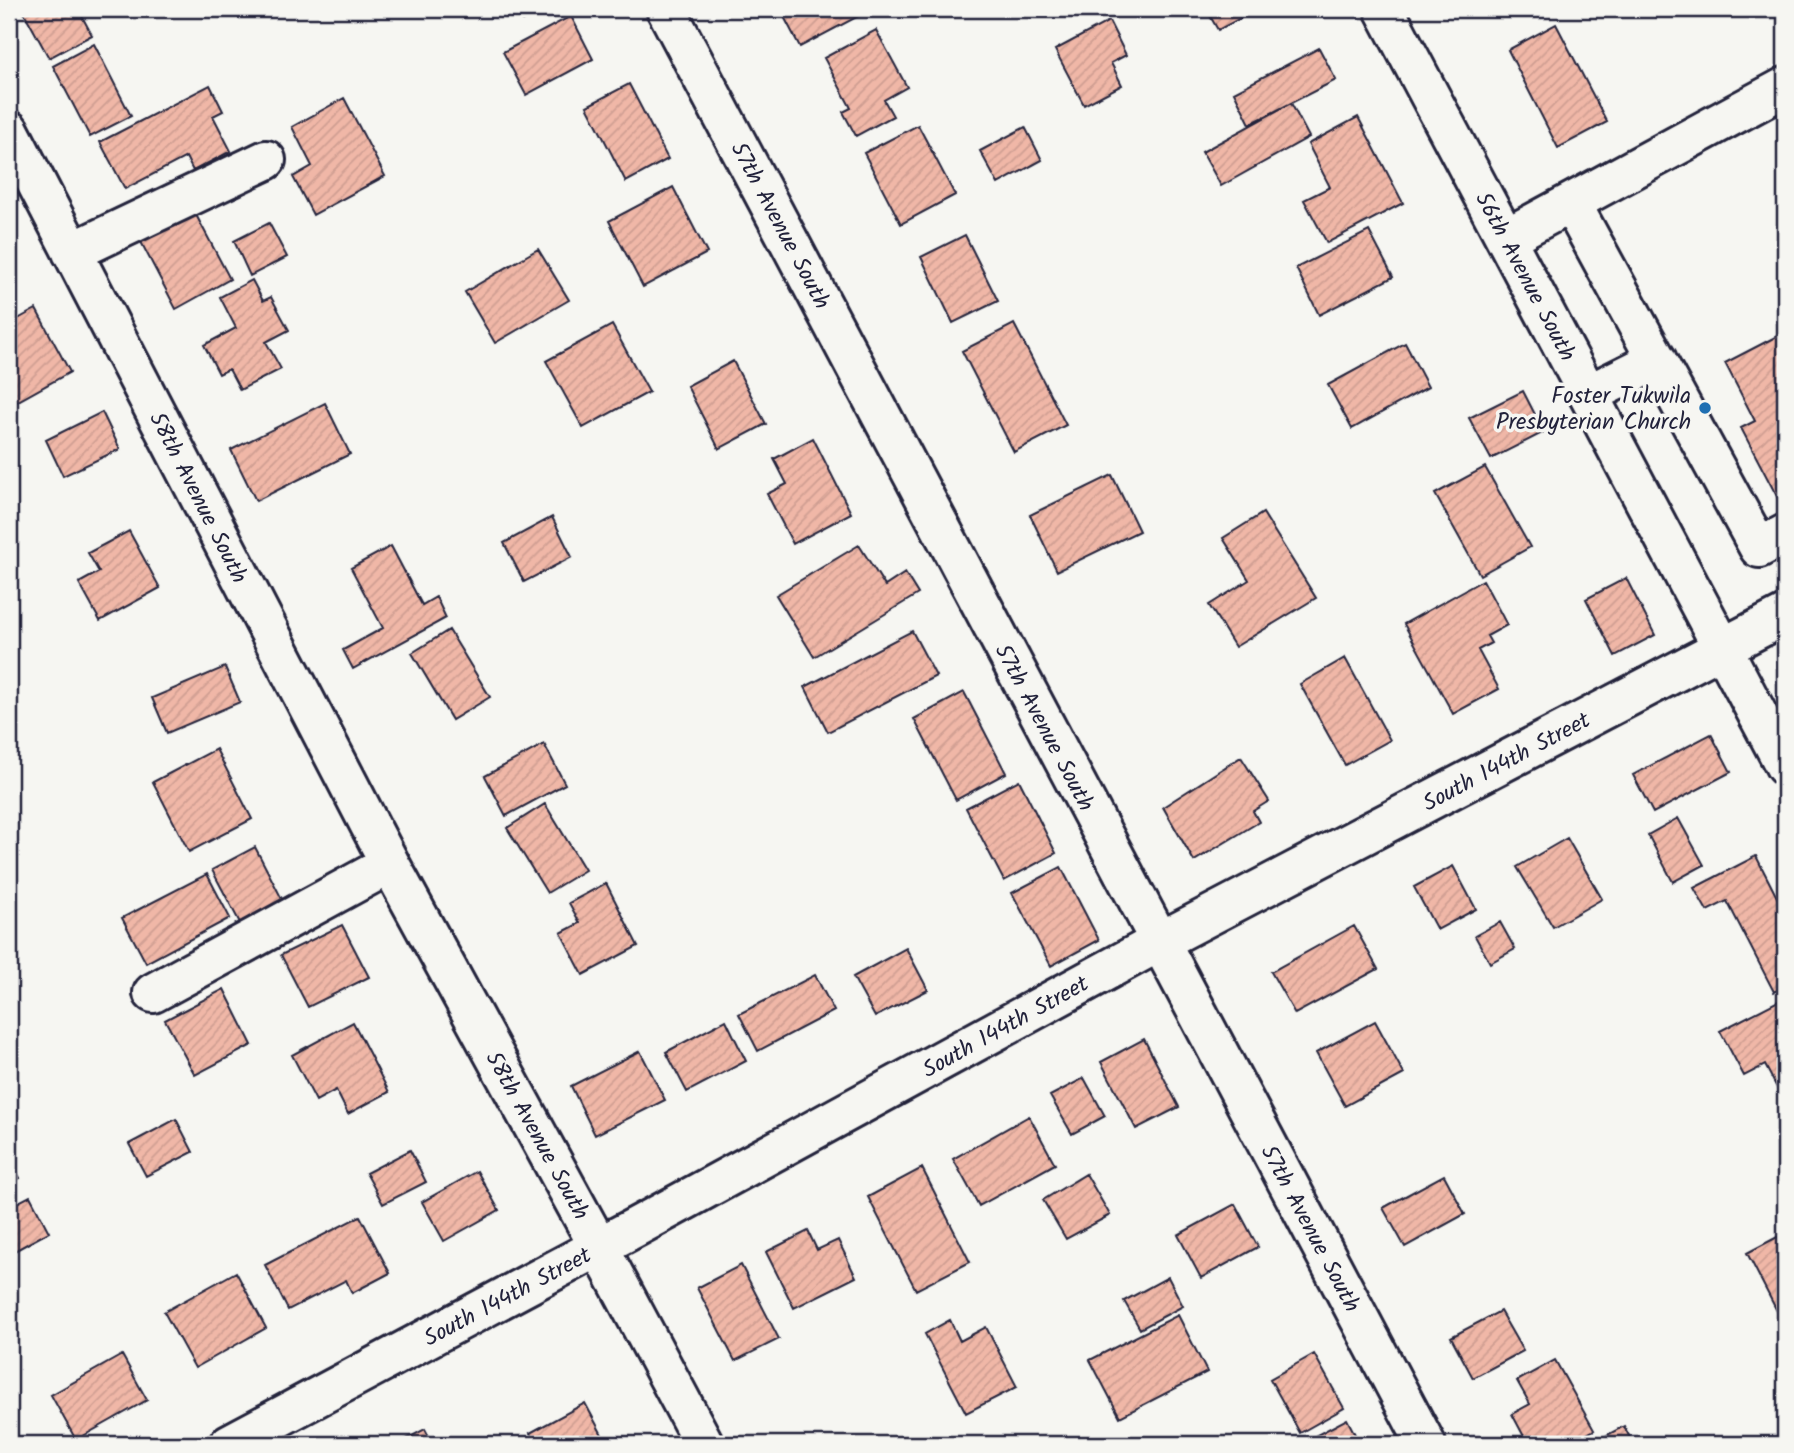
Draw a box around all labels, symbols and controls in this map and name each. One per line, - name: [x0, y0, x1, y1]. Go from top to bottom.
- street label: 57th Avenue South: [720, 136, 839, 316]
- street label: 56th Avenue South: [1464, 186, 1584, 368]
- place label: Foster Tukwila Presbyterian Church: [1496, 379, 1691, 441]
- marker: Foster Tukwila Presbyterian Church: [1697, 400, 1713, 416]
- street label: 58th Avenue South: [138, 406, 256, 590]
- street label: 57th Avenue South: [984, 638, 1103, 818]
- street label: South 144th Street: [1417, 703, 1598, 822]
- street label: South 144th Street: [916, 967, 1097, 1088]
- street label: 58th Avenue South: [475, 1045, 598, 1227]
- street label: 57th Avenue South: [1250, 1139, 1369, 1319]
- street label: South 144th Street: [418, 1238, 599, 1357]

